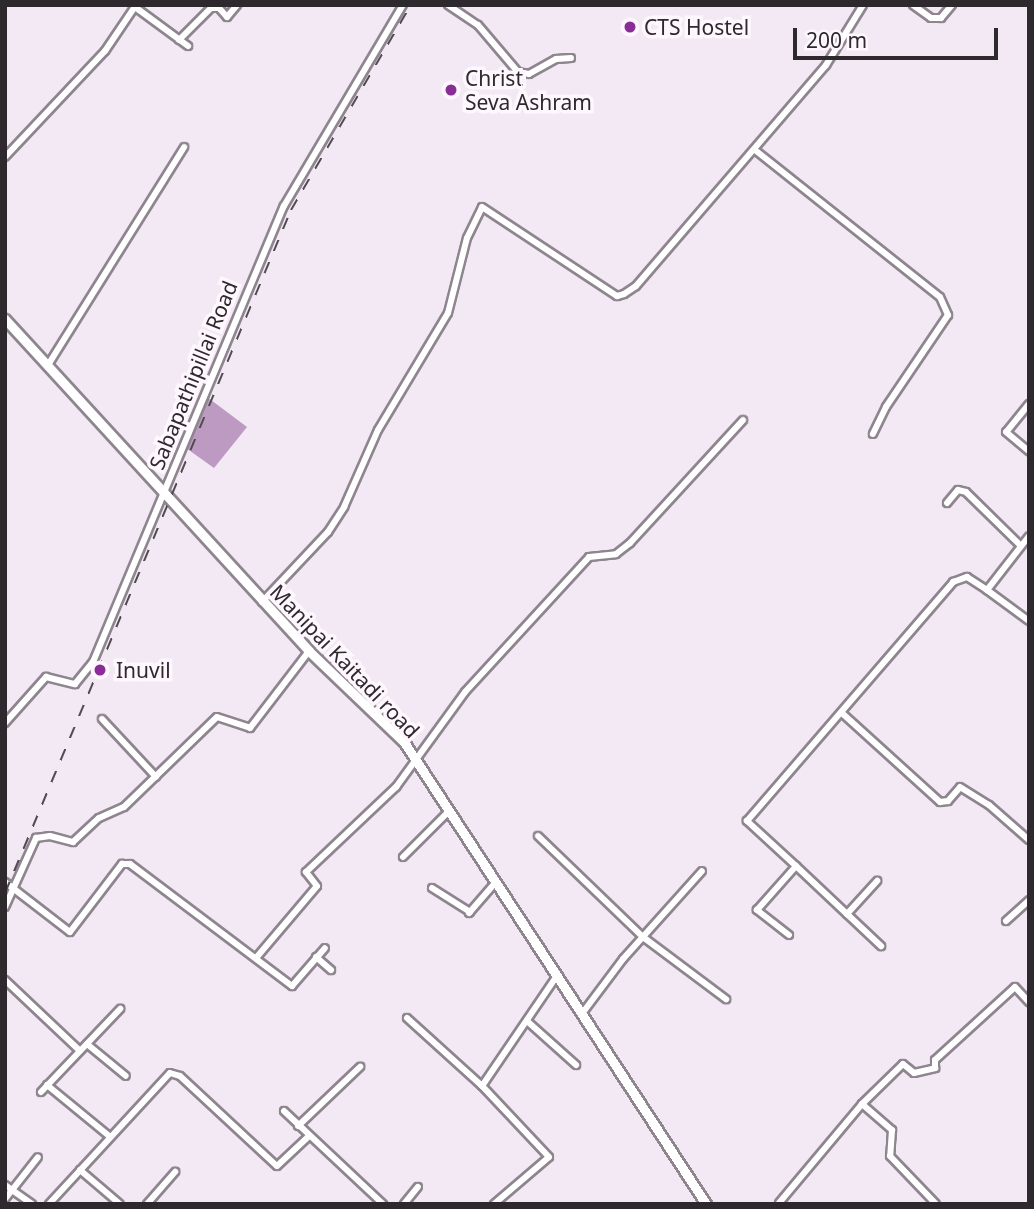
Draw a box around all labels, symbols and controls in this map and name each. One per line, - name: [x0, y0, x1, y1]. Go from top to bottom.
- place label: CTS Hostel: [644, 14, 749, 40]
- scale bar: [796, 14, 1001, 58]
- marker: CTS Hostel: [622, 19, 638, 35]
- text: 200 m: [806, 26, 867, 54]
- place label: Christ Seva Ashram: [465, 65, 592, 115]
- marker: Christ Seva Ashram: [443, 82, 459, 98]
- street label: Sabapathipillai Road: [144, 277, 242, 473]
- street label: Manipai Kaitadi road: [265, 579, 425, 743]
- place label: Inuvil: [116, 657, 171, 683]
- marker: Inuvil: [90, 660, 110, 680]

